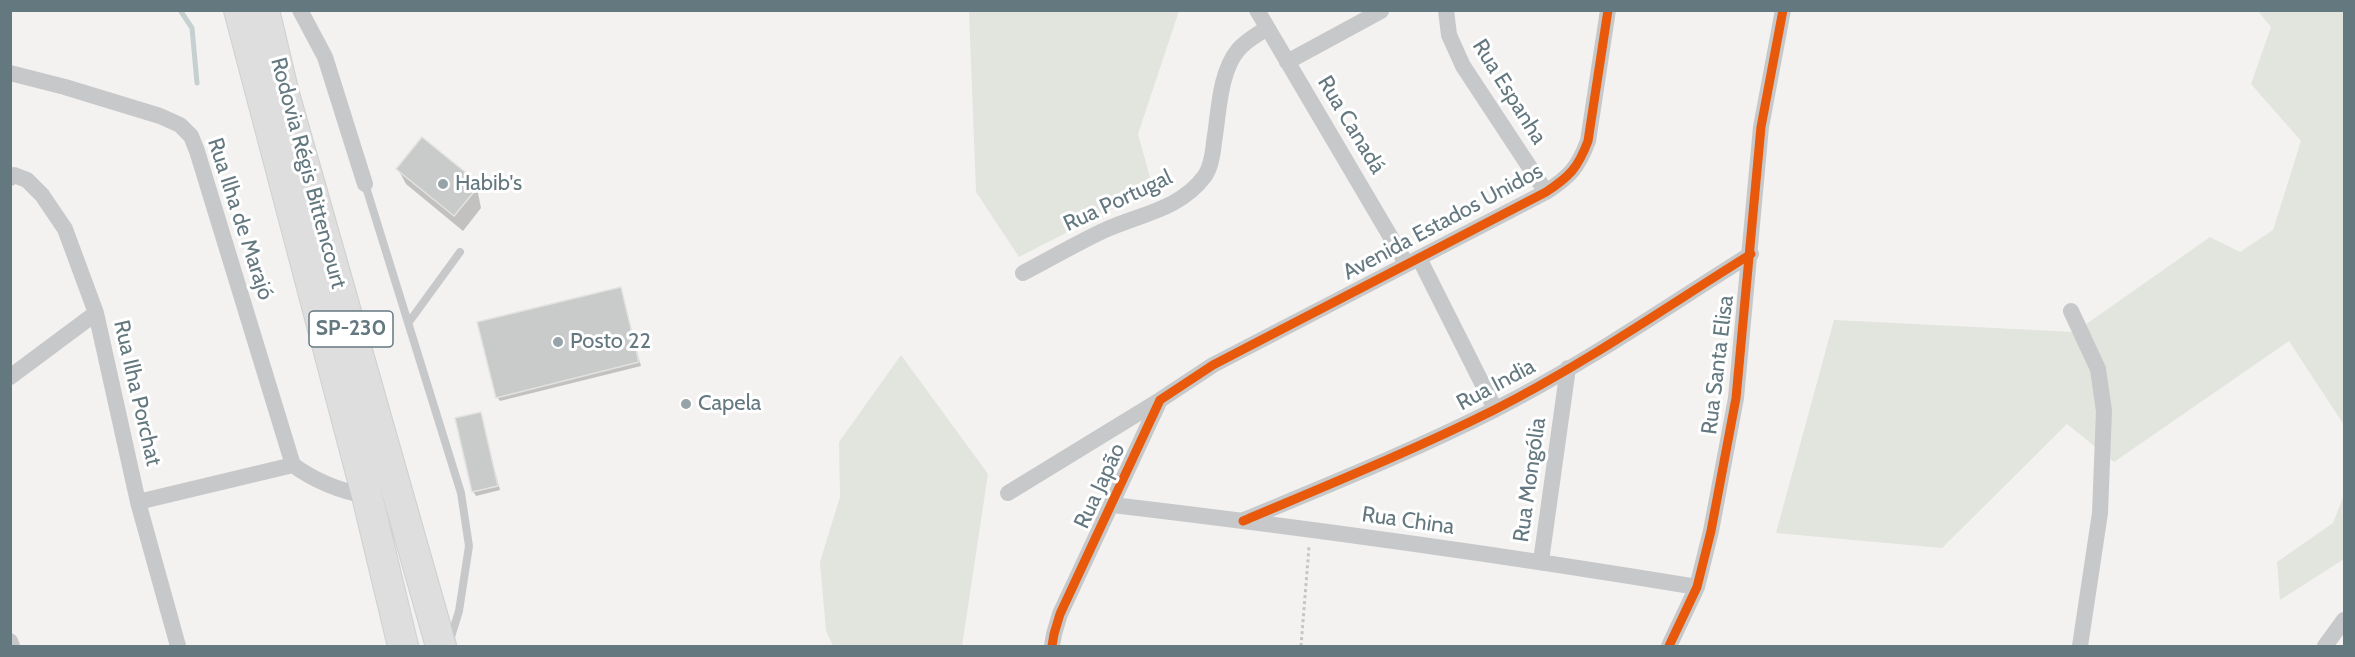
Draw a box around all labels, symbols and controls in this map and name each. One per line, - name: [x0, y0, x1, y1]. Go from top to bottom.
- street label: Rua Espanha: [1466, 35, 1552, 149]
- street label: Rodovia Régis Bittencourt: [264, 55, 352, 291]
- street label: Rua Canadá: [1311, 71, 1391, 179]
- street label: Rua Ilha de Marajó: [201, 135, 279, 303]
- street label: Avenida Estados Unidos: [1338, 158, 1548, 286]
- street label: Rua Portugal: [1059, 164, 1177, 238]
- place label: Habib's: [455, 171, 522, 197]
- marker: Habib's: [436, 177, 450, 191]
- street label: Rua Santa Elisa: [1696, 294, 1740, 436]
- road number: SP-230: [309, 311, 393, 347]
- street label: Rua Ilha Porchat: [107, 318, 167, 468]
- place label: Posto 22: [570, 329, 651, 355]
- marker: Posto 22: [551, 335, 565, 349]
- street label: Rua India: [1452, 353, 1540, 417]
- place label: Capela: [698, 391, 761, 417]
- marker: Capela: [679, 397, 693, 411]
- street label: Rua Mongólia: [1508, 416, 1552, 544]
- street label: Rua Japão: [1069, 439, 1131, 533]
- street label: Rua China: [1360, 501, 1456, 541]

